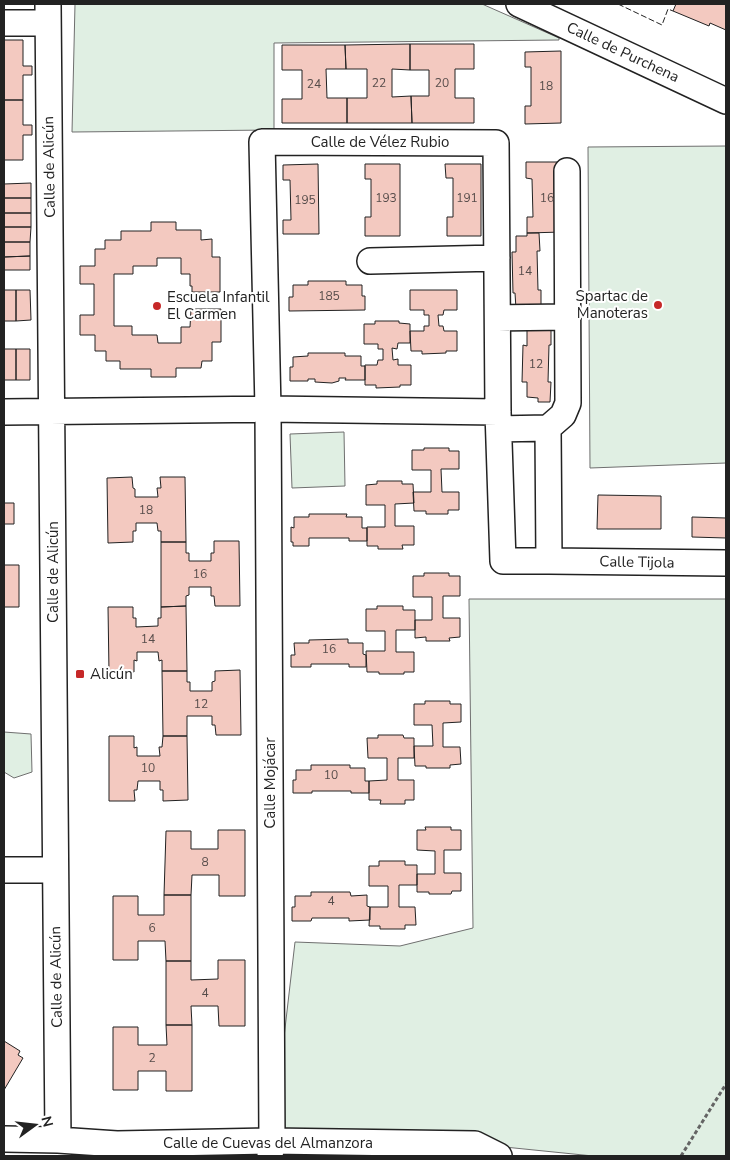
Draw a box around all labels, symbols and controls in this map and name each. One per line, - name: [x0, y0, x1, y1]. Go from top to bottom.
- street label: Calle de Purchena: [563, 17, 683, 87]
- house number: 22: [372, 75, 386, 91]
- house number: 20: [435, 75, 449, 91]
- house number: 24: [307, 76, 321, 92]
- house number: 18: [539, 78, 553, 94]
- street label: Calle de Alicún: [38, 116, 60, 218]
- street label: Calle de Vélez Rubio: [311, 132, 449, 152]
- house number: 193: [375, 190, 397, 206]
- house number: 191: [456, 190, 478, 206]
- house number: 16: [540, 190, 554, 206]
- house number: 195: [294, 192, 316, 208]
- house number: 14: [518, 263, 532, 279]
- place label: Spartac de Manoteras: [576, 286, 648, 323]
- place label: Escuela Infantil El Carmen: [167, 287, 270, 324]
- house number: 185: [318, 288, 340, 304]
- marker: Spartac de Manoteras: [652, 299, 664, 311]
- marker: Escuela Infantil El Carmen: [151, 300, 163, 312]
- house number: 12: [529, 356, 543, 372]
- house number: 18: [139, 502, 153, 518]
- street label: Calle de Alicún: [43, 521, 63, 623]
- street label: Calle Tijola: [599, 551, 675, 573]
- house number: 16: [193, 566, 207, 582]
- house number: 14: [141, 631, 155, 647]
- house number: 16: [322, 641, 336, 657]
- place label: Alicún: [90, 664, 133, 684]
- marker: Alicún: [74, 668, 86, 680]
- house number: 12: [194, 696, 208, 712]
- street label: Calle Mojácar: [260, 737, 280, 829]
- house number: 10: [141, 760, 155, 776]
- house number: 10: [324, 767, 338, 783]
- house number: 8: [201, 854, 209, 870]
- house number: 4: [327, 893, 335, 909]
- house number: 6: [148, 920, 156, 936]
- street label: Calle de Alicún: [45, 926, 67, 1028]
- house number: 4: [201, 985, 209, 1001]
- house number: 2: [148, 1050, 156, 1066]
- north arrow: [10, 1100, 60, 1150]
- text: N: [37, 1114, 58, 1129]
- street label: Calle de Cuevas del Almanzora: [163, 1133, 373, 1153]

